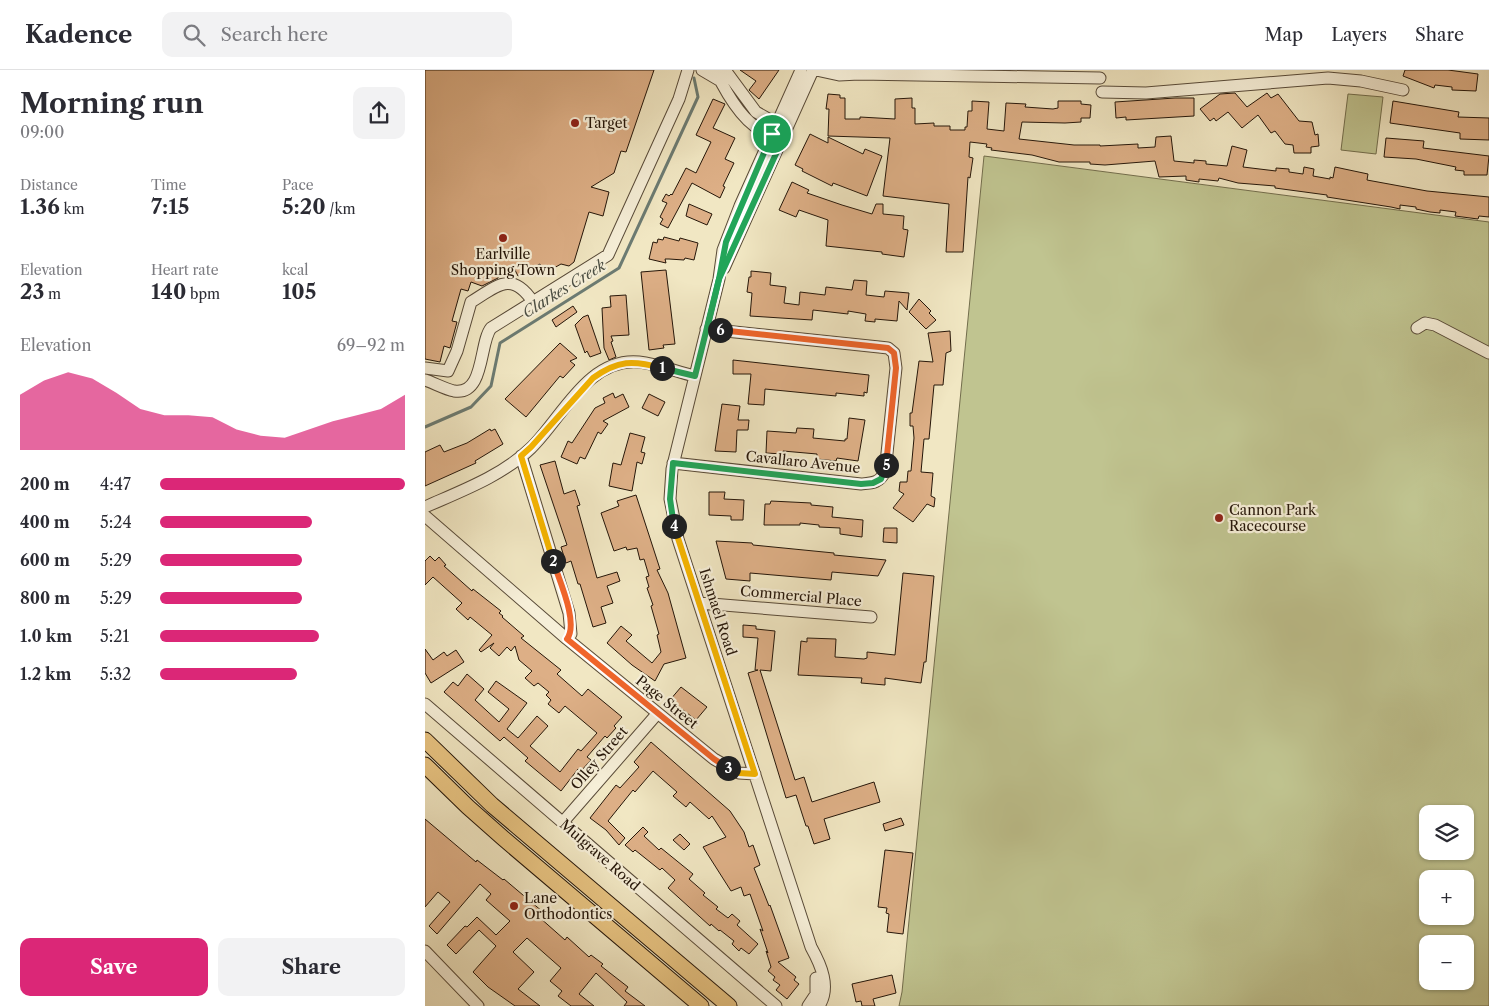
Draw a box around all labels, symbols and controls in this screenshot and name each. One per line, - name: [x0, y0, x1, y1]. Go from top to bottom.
- search box: [162, 12, 512, 57]
- text: Kadence: [25, 20, 132, 49]
- icon: search: [180, 21, 208, 49]
- text: Search here: [220, 23, 328, 46]
- text: Map: [1265, 24, 1303, 46]
- text: Layers: [1331, 24, 1387, 46]
- text: Share: [1415, 24, 1464, 46]
- text: Morning run: [20, 86, 204, 120]
- button: share: [353, 87, 405, 139]
- pin: [751, 113, 793, 155]
- place label: Target: [585, 114, 628, 132]
- marker: Target: [569, 117, 581, 129]
- icon: arrive: [758, 120, 786, 148]
- text: 09:00: [20, 122, 64, 142]
- text: Distance: [20, 176, 78, 194]
- text: Time: [151, 176, 186, 194]
- text: Pace: [282, 176, 314, 194]
- text: 1.36: [20, 194, 60, 219]
- text: 7:15: [151, 194, 189, 219]
- text: 5:20: [282, 194, 326, 219]
- text: km: [60, 200, 85, 218]
- text: /km: [326, 200, 356, 218]
- marker: Earlville Shopping Town: [497, 232, 509, 244]
- place label: Earlville Shopping Town: [451, 245, 555, 279]
- water label: Clarkes Creek: [519, 255, 609, 322]
- text: Elevation: [20, 261, 83, 279]
- text: Heart rate: [151, 261, 218, 279]
- text: kcal: [282, 261, 308, 279]
- text: 23: [20, 279, 44, 304]
- text: 140: [151, 279, 186, 304]
- text: 105: [282, 279, 316, 304]
- text: m: [44, 285, 61, 303]
- text: bpm: [186, 285, 220, 303]
- pin: 6: [707, 318, 733, 342]
- text: 6: [716, 321, 725, 339]
- text: Elevation: [20, 335, 91, 355]
- text: 69–92 m: [337, 335, 405, 355]
- pin: 1: [649, 356, 675, 380]
- text: 1: [659, 359, 666, 377]
- street label: Cavallaro Avenue: [745, 447, 861, 477]
- pin: 5: [873, 452, 899, 478]
- text: 5: [883, 456, 890, 474]
- text: 200 m: [20, 474, 70, 494]
- text: 4:47: [100, 474, 131, 494]
- place label: Cannon Park Racecourse: [1229, 501, 1317, 535]
- text: 400 m: [20, 512, 70, 532]
- text: 5:24: [100, 512, 132, 532]
- marker: Cannon Park Racecourse: [1213, 512, 1225, 524]
- pin: 4: [661, 514, 687, 538]
- text: 4: [670, 517, 679, 535]
- pin: 2: [541, 548, 565, 574]
- text: 600 m: [20, 550, 70, 570]
- text: 5:29: [100, 550, 132, 570]
- text: 2: [549, 552, 558, 570]
- street label: Ishmael Road: [695, 566, 741, 658]
- street label: Commercial Place: [740, 582, 863, 610]
- text: 800 m: [20, 588, 70, 608]
- text: 5:29: [100, 588, 132, 608]
- text: 1.0 km: [20, 626, 72, 646]
- text: 5:21: [100, 626, 129, 646]
- text: 1.2 km: [20, 664, 72, 684]
- text: 5:32: [100, 664, 131, 684]
- street label: Page Street: [632, 671, 702, 733]
- street label: Olley Street: [567, 723, 631, 793]
- pin: 3: [715, 756, 741, 780]
- text: 3: [725, 759, 732, 777]
- map controls: [1419, 805, 1474, 990]
- button: layers: [1419, 805, 1474, 860]
- street label: Mulgrave Road: [556, 815, 644, 895]
- button: +: [1419, 870, 1474, 925]
- place label: Lane Orthodontics: [524, 889, 612, 923]
- marker: Lane Orthodontics: [508, 900, 520, 912]
- button: −: [1419, 935, 1474, 990]
- button: Save: [20, 938, 208, 996]
- button: Share: [218, 938, 405, 996]

